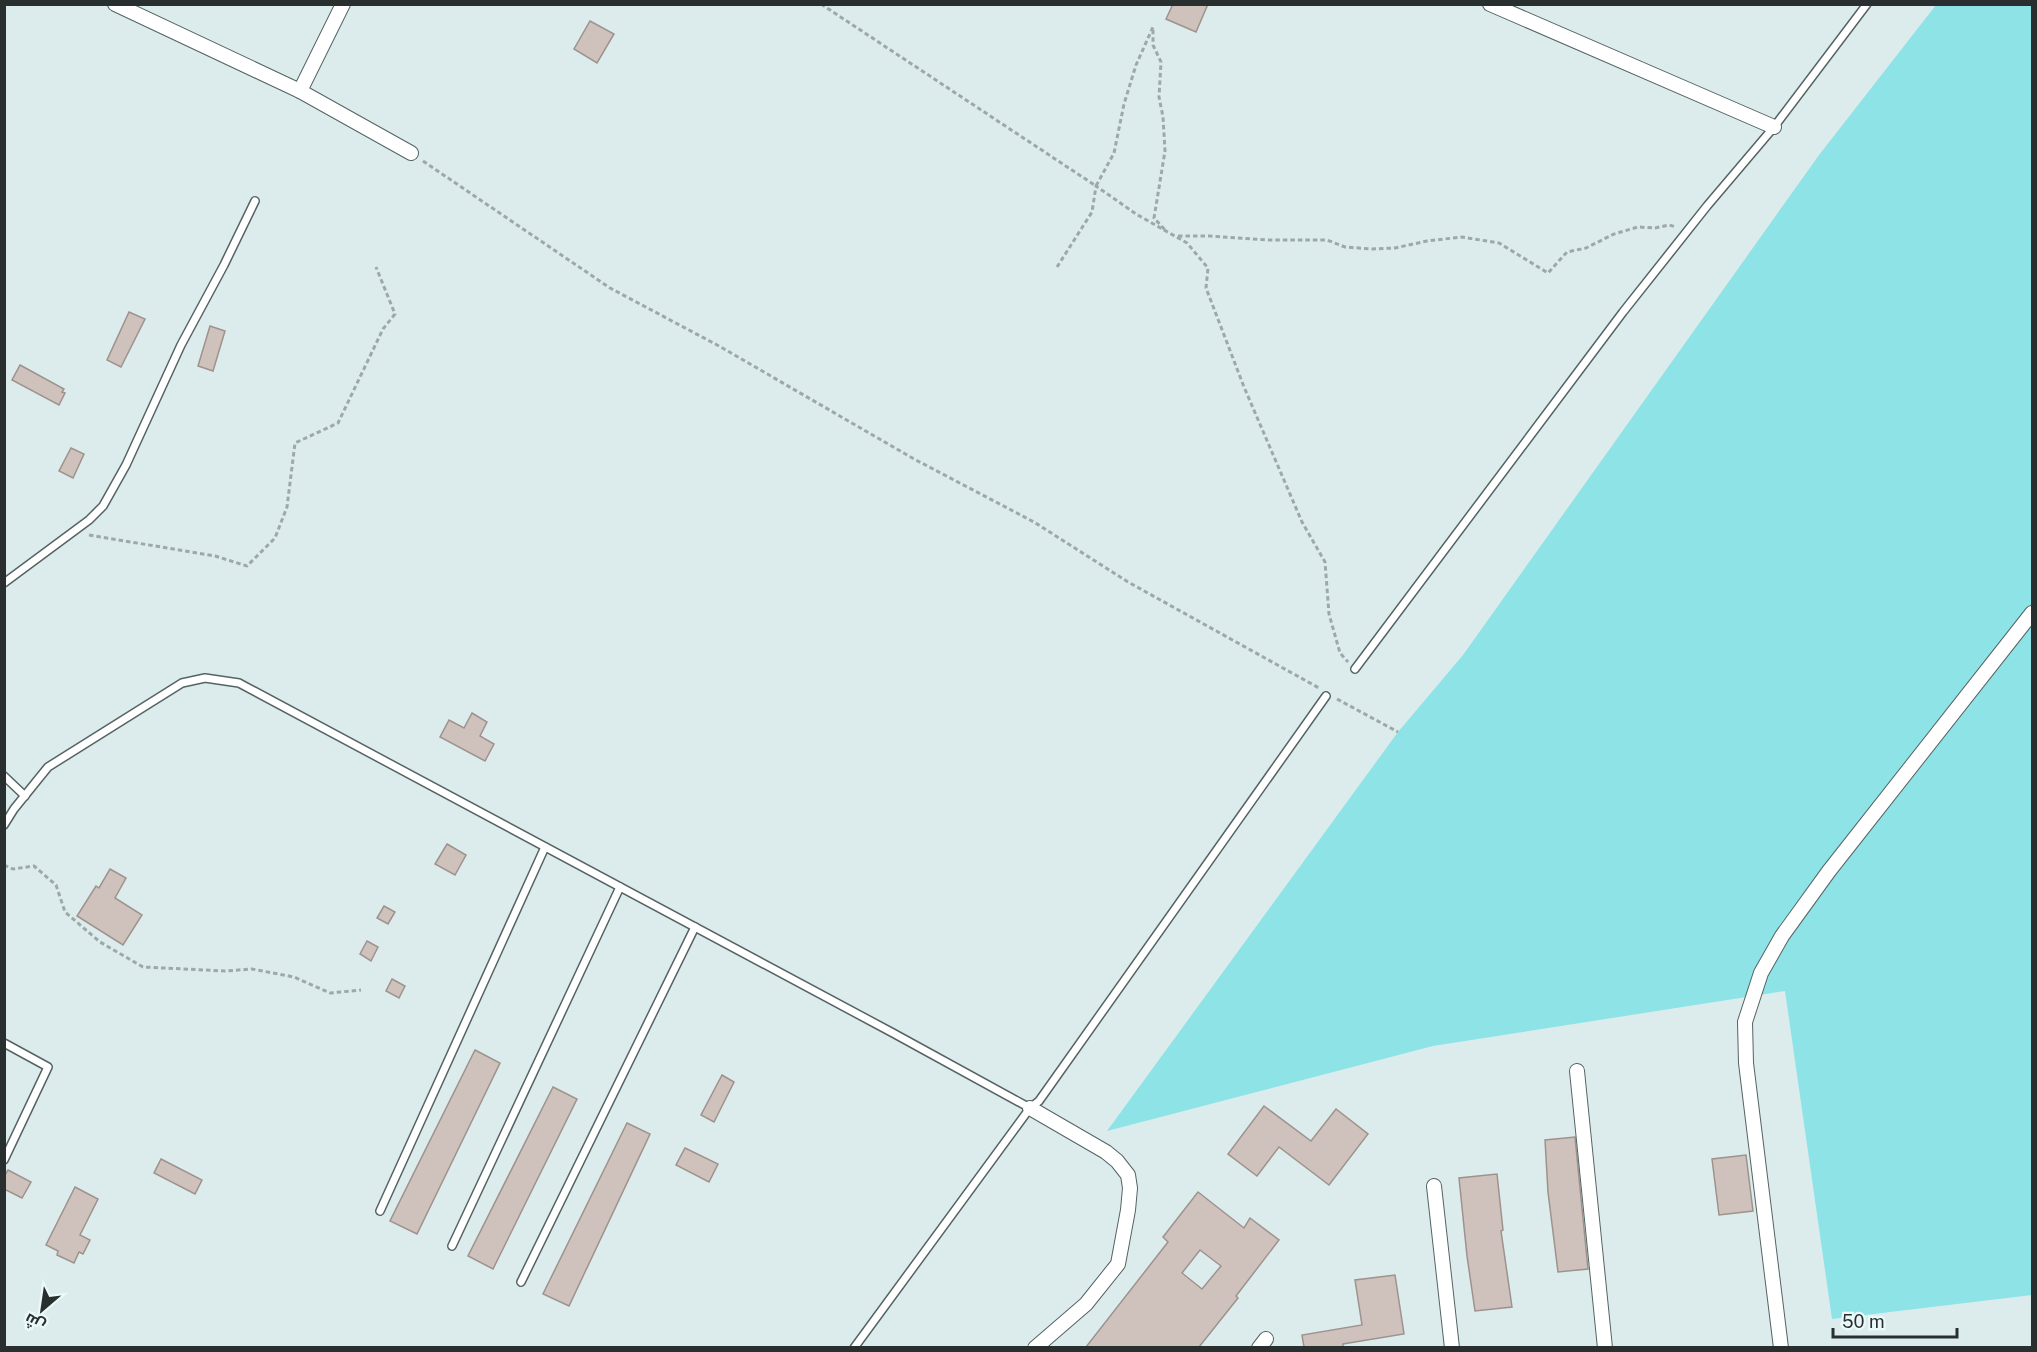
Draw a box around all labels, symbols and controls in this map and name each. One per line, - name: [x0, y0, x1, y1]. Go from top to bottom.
- north arrow: [12, 1280, 72, 1340]
- scale bar: [1833, 1301, 1958, 1339]
- text: ش: [21, 1309, 49, 1336]
- text: 50 m: [1842, 1311, 1885, 1332]

